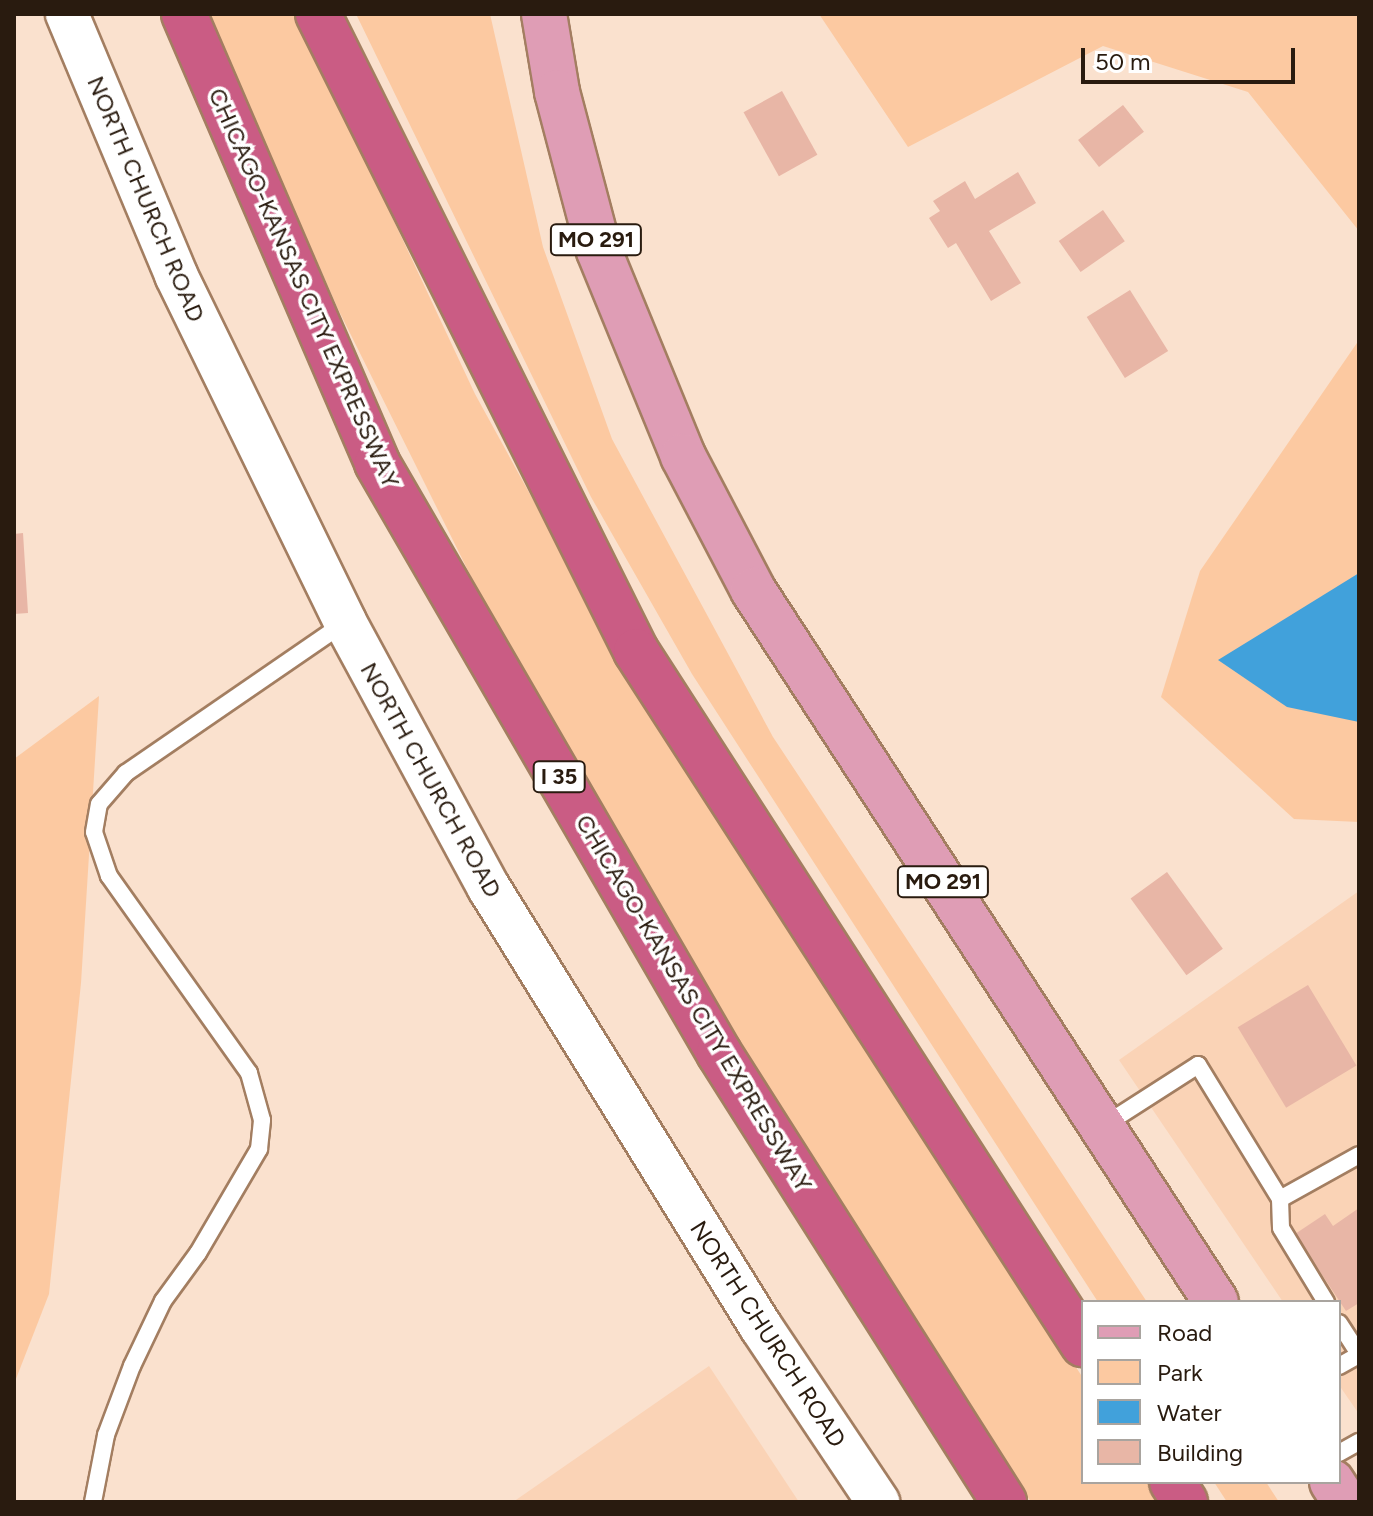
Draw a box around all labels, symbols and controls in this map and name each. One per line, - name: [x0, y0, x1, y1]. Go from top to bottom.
- scale bar: [1085, 32, 1299, 82]
- text: 50 m: [1095, 47, 1151, 76]
- street label: NORTH CHURCH ROAD: [81, 72, 211, 326]
- street label: CHICAGO-KANSAS CITY EXPRESSWAY: [202, 84, 406, 492]
- road number: MO 291: [548, 222, 644, 258]
- street label: NORTH CHURCH ROAD: [354, 657, 508, 903]
- road number: I 35: [531, 759, 587, 795]
- street label: CHICAGO-KANSAS CITY EXPRESSWAY: [570, 809, 818, 1197]
- road number: MO 291: [895, 864, 991, 900]
- street label: NORTH CHURCH ROAD: [684, 1215, 852, 1453]
- legend: [1081, 1300, 1341, 1484]
- text: Road: [1157, 1318, 1212, 1347]
- text: Park: [1157, 1358, 1203, 1387]
- text: Water: [1157, 1398, 1222, 1427]
- text: Building: [1157, 1438, 1243, 1467]

